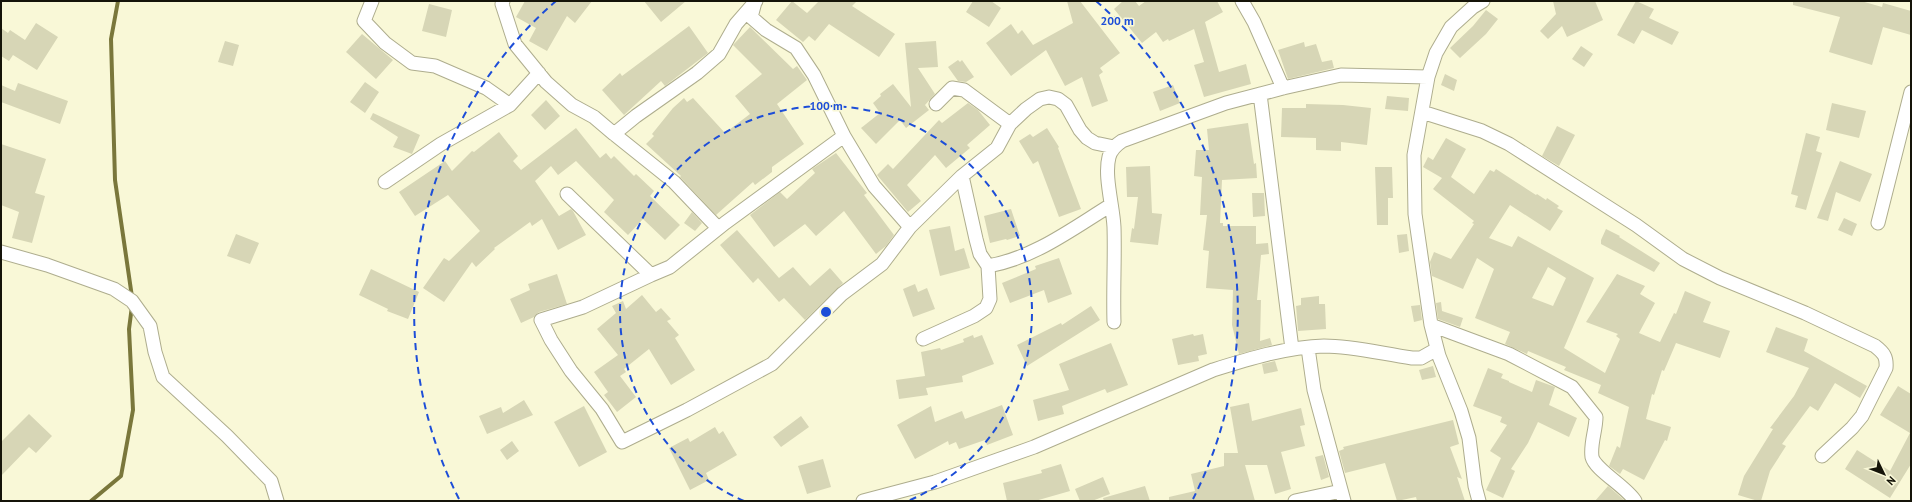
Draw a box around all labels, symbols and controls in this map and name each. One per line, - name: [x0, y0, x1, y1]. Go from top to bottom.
- text: 200 m: [1100, 13, 1134, 28]
- text: 100 m: [809, 98, 843, 113]
- centre of rings: [819, 305, 833, 319]
- north arrow: [1864, 454, 1904, 494]
- text: N: [1884, 473, 1899, 488]

